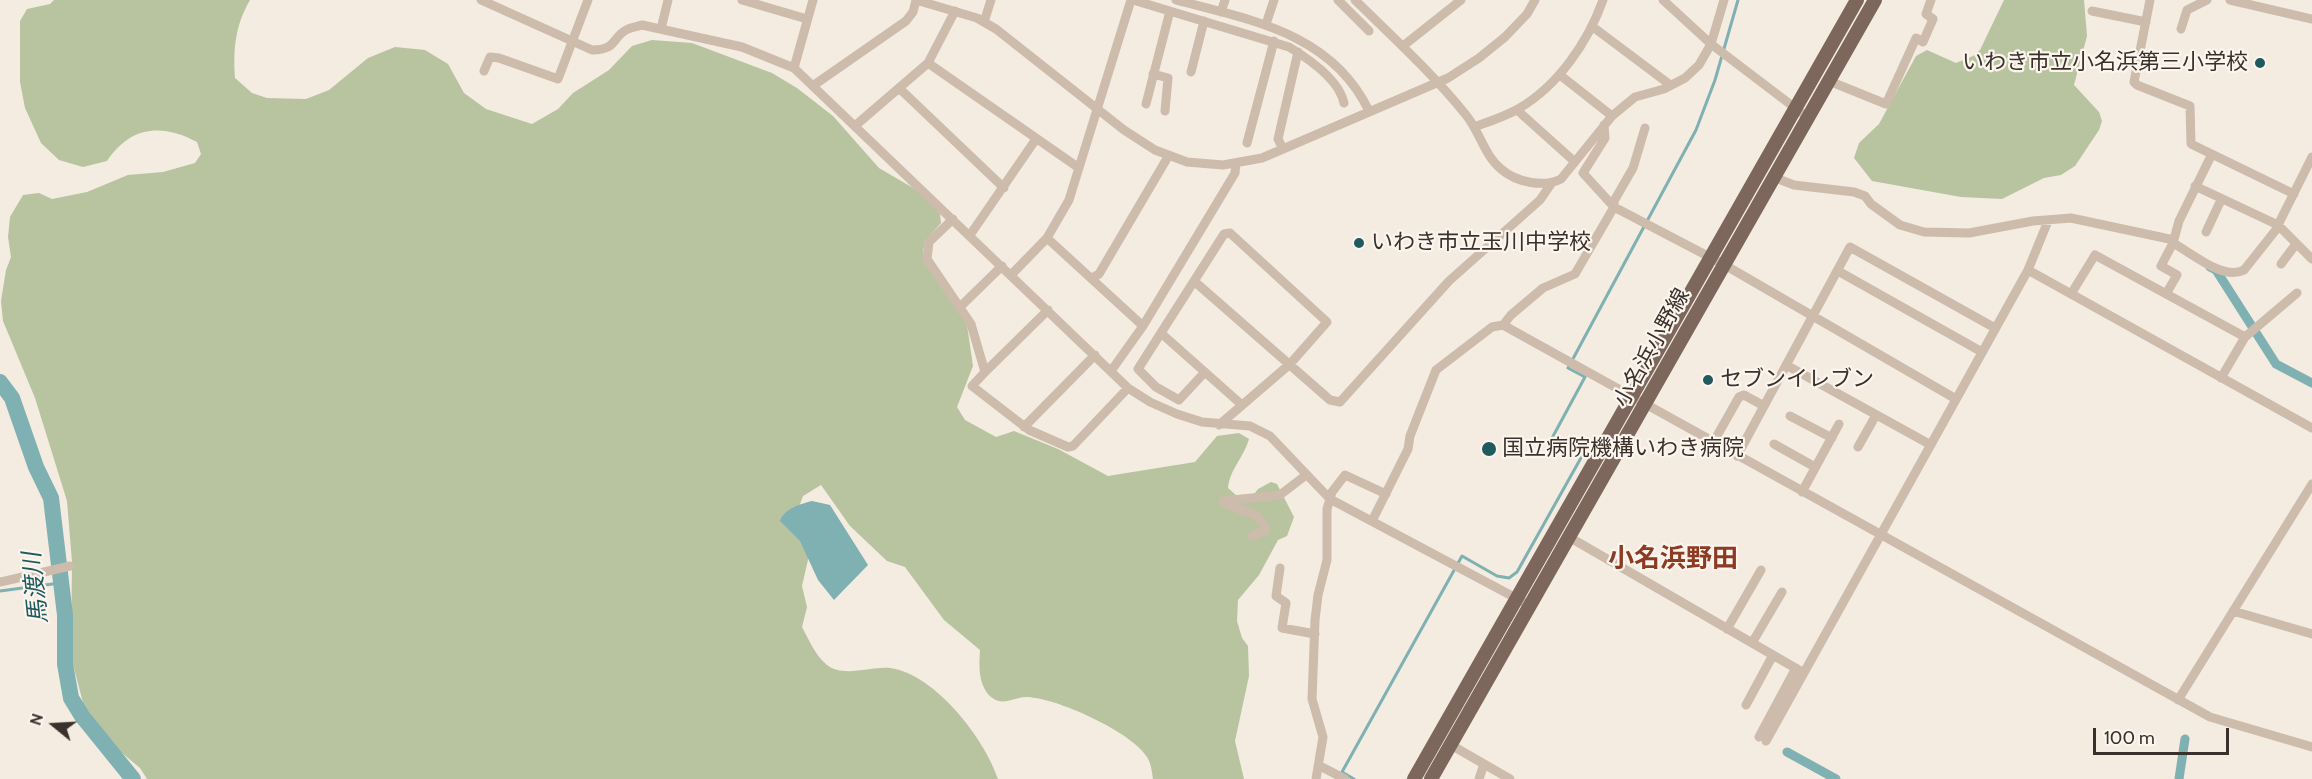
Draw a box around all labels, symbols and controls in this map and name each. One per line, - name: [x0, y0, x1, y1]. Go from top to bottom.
- place label: いわき市立小名浜第三小学校: [1962, 50, 2248, 76]
- marker: いわき市立小名浜第三小学校: [2253, 56, 2267, 70]
- place label: いわき市立玉川中学校: [1371, 230, 1591, 256]
- marker: いわき市立玉川中学校: [1352, 236, 1366, 250]
- street label: 小名浜小野線: [1608, 284, 1696, 412]
- place label: セブンイレブン: [1720, 367, 1874, 393]
- marker: セブンイレブン: [1701, 373, 1715, 387]
- place label: 国立病院機構いわき病院: [1502, 436, 1744, 462]
- marker: 国立病院機構いわき病院: [1480, 440, 1498, 458]
- district label: 小名浜野田: [1608, 543, 1738, 575]
- water label: 馬渡川: [18, 551, 54, 625]
- north arrow: [24, 695, 84, 755]
- text: N: [26, 711, 47, 728]
- scale bar: [2096, 716, 2232, 754]
- text: 100 m: [2104, 727, 2155, 749]

